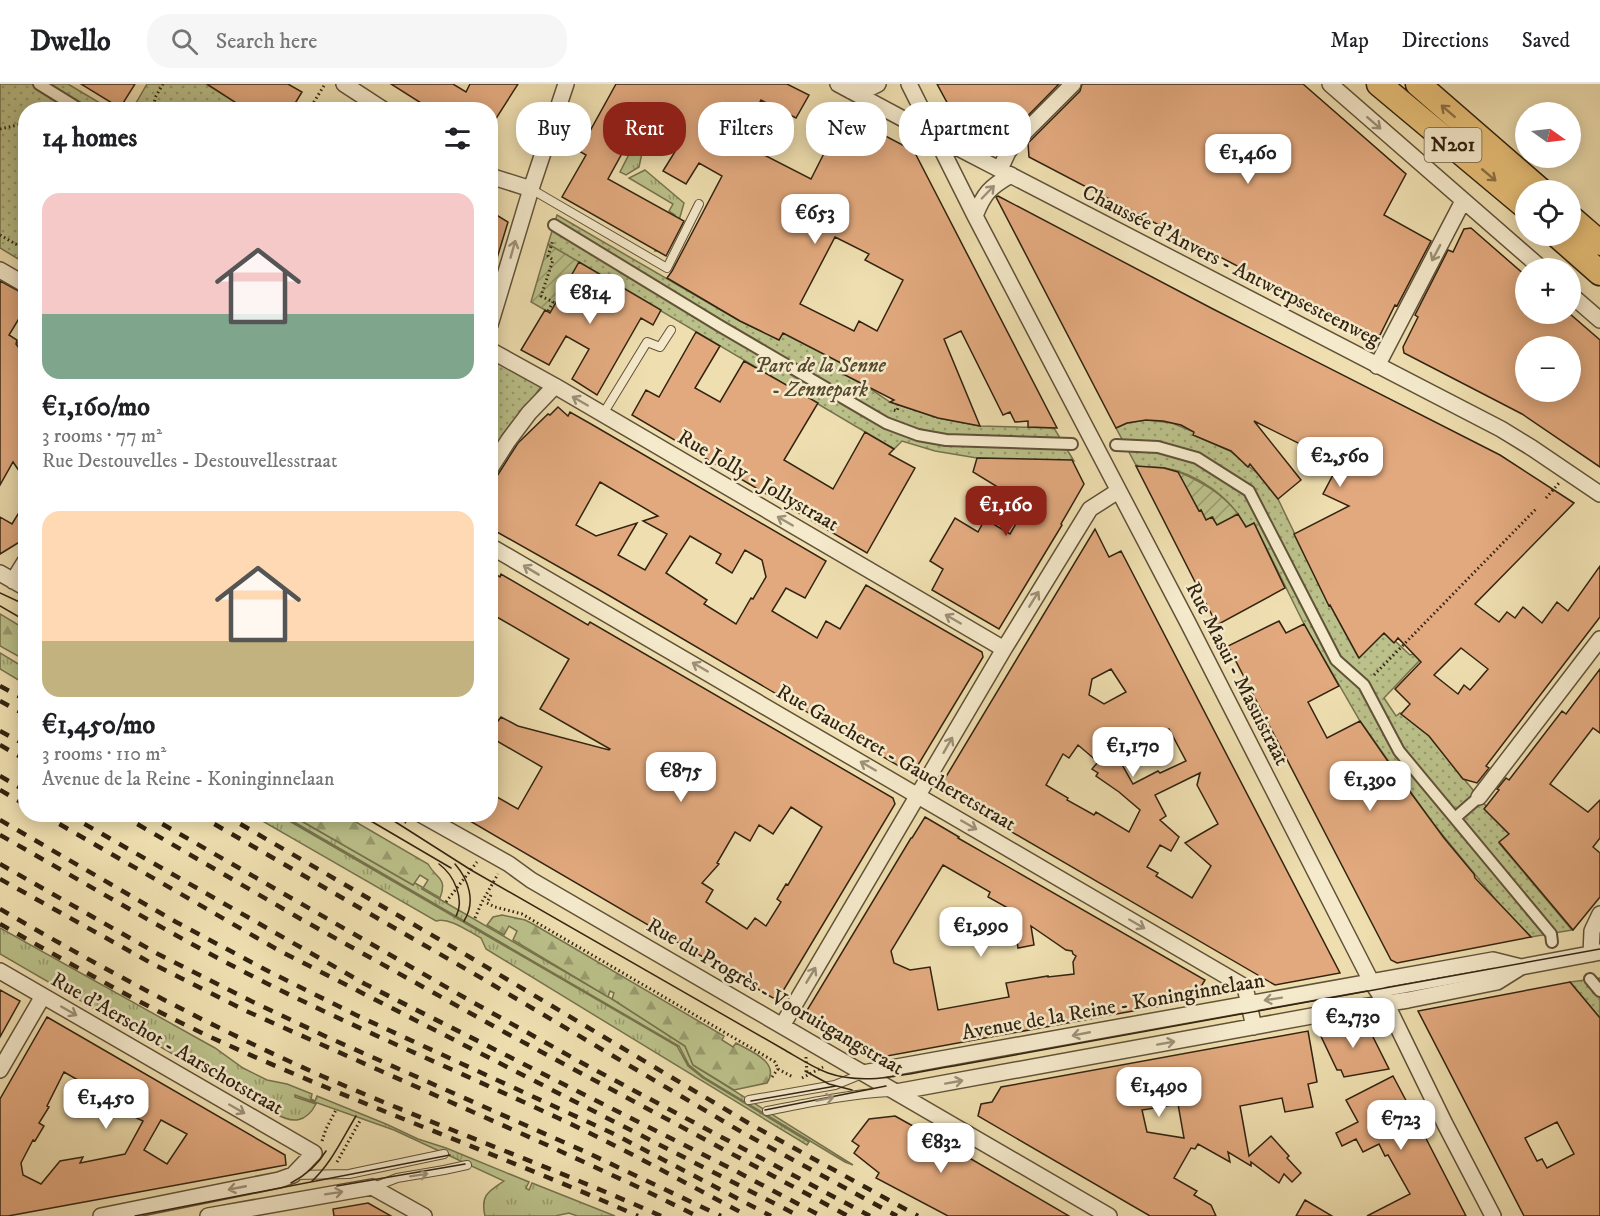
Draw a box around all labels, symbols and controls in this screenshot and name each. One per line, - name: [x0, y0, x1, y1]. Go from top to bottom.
- search box: [147, 14, 567, 68]
- text: Dwello: [30, 24, 111, 59]
- icon: search: [168, 25, 201, 58]
- text: Search here: [216, 28, 317, 55]
- text: Map: [1330, 28, 1369, 54]
- text: Directions: [1402, 28, 1489, 54]
- text: Saved: [1522, 28, 1570, 54]
- chip: Buy: [516, 102, 591, 156]
- chip: Rent: [603, 102, 686, 156]
- chip: Filters: [698, 102, 794, 156]
- chip: New: [806, 102, 887, 156]
- chip: Apartment: [899, 102, 1031, 156]
- north arrow: [1515, 102, 1581, 168]
- map controls: [1515, 102, 1581, 402]
- one-way arrow: [1441, 104, 1456, 118]
- one-way arrow: [1366, 116, 1381, 130]
- text: 14 homes: [42, 122, 137, 155]
- icon: filters: [441, 122, 474, 155]
- road number: N201: [1424, 128, 1482, 162]
- pin: €1,460: [1199, 134, 1297, 185]
- text: €1,460: [1219, 141, 1277, 166]
- one-way arrow: [1481, 169, 1497, 182]
- street label: Chaussée d'Anvers - Antwerpsesteenweg: [1078, 179, 1385, 353]
- button: locate: [1515, 180, 1581, 246]
- one-way arrow: [981, 184, 996, 199]
- pin: €653: [779, 194, 851, 245]
- text: €653: [795, 201, 835, 226]
- icon: home: [204, 232, 312, 340]
- one-way arrow: [508, 240, 519, 259]
- one-way arrow: [1430, 244, 1442, 261]
- button: +: [1515, 258, 1581, 324]
- pin: €814: [554, 274, 626, 325]
- text: €814: [570, 281, 610, 306]
- button: −: [1515, 336, 1581, 402]
- park label: Parc de la Senne - Zennepark: [754, 353, 886, 403]
- text: €1,160/mo: [42, 391, 150, 424]
- one-way arrow: [572, 395, 589, 407]
- text: 3 rooms · 77 m²: [42, 424, 162, 449]
- street label: Rue Jolly - Jollystraat: [673, 424, 843, 538]
- pin: €2,560: [1291, 437, 1389, 488]
- text: €2,560: [1311, 444, 1369, 469]
- text: Rue Destouvelles - Destouvellesstraat: [42, 449, 337, 474]
- pin: €1,160: [957, 486, 1055, 537]
- text: €1,160: [980, 493, 1032, 518]
- one-way arrow: [777, 515, 794, 527]
- icon: home: [204, 550, 312, 658]
- one-way arrow: [523, 563, 540, 575]
- street label: Rue Masui - Masuistraat: [1179, 578, 1295, 770]
- one-way arrow: [1029, 591, 1041, 608]
- one-way arrow: [945, 613, 962, 625]
- one-way arrow: [692, 661, 709, 673]
- street label: Rue Gaucheret - Gaucheretstraat: [772, 679, 1021, 837]
- text: €1,450/mo: [42, 709, 155, 742]
- pin: €1,170: [1084, 727, 1182, 778]
- text: €1,170: [1106, 734, 1160, 759]
- one-way arrow: [942, 737, 954, 754]
- text: 3 rooms · 110 m²: [42, 742, 166, 767]
- pin: €875: [645, 752, 717, 803]
- text: €875: [660, 759, 702, 784]
- one-way arrow: [860, 760, 877, 772]
- pin: €1,390: [1321, 761, 1419, 812]
- text: Avenue de la Reine - Koninginnelaan: [42, 767, 334, 792]
- text: €1,390: [1344, 768, 1396, 793]
- one-way arrow: [960, 820, 977, 832]
- pin: €1,990: [932, 907, 1030, 958]
- street label: Rue du Progrès - Vooruitgangstraat: [642, 913, 909, 1082]
- text: €1,990: [953, 914, 1009, 939]
- one-way arrow: [1128, 918, 1145, 930]
- street label: Rue d'Aerschot - Aarschotstraat: [46, 967, 288, 1121]
- one-way arrow: [806, 967, 818, 984]
- street label: Avenue de la Reine - Koninginnelaan: [960, 968, 1266, 1046]
- one-way arrow: [1264, 994, 1283, 1005]
- pin: €2,730: [1304, 998, 1402, 1049]
- one-way arrow: [60, 1005, 77, 1017]
- text: €2,730: [1326, 1005, 1380, 1030]
- one-way arrow: [1072, 1029, 1091, 1040]
- one-way arrow: [1156, 1037, 1175, 1048]
- pin: €1,490: [1110, 1067, 1208, 1118]
- text: €1,490: [1130, 1074, 1188, 1099]
- one-way arrow: [943, 1076, 963, 1087]
- pin: €1,450: [57, 1079, 155, 1130]
- text: €1,450: [78, 1086, 134, 1111]
- one-way arrow: [815, 1093, 834, 1105]
- pin: €723: [1365, 1100, 1437, 1151]
- one-way arrow: [228, 1103, 245, 1115]
- text: €723: [1381, 1107, 1421, 1132]
- pin: €832: [905, 1123, 977, 1174]
- text: €832: [921, 1130, 961, 1155]
- one-way arrow: [409, 1169, 429, 1180]
- one-way arrow: [227, 1183, 247, 1194]
- one-way arrow: [324, 1188, 344, 1199]

